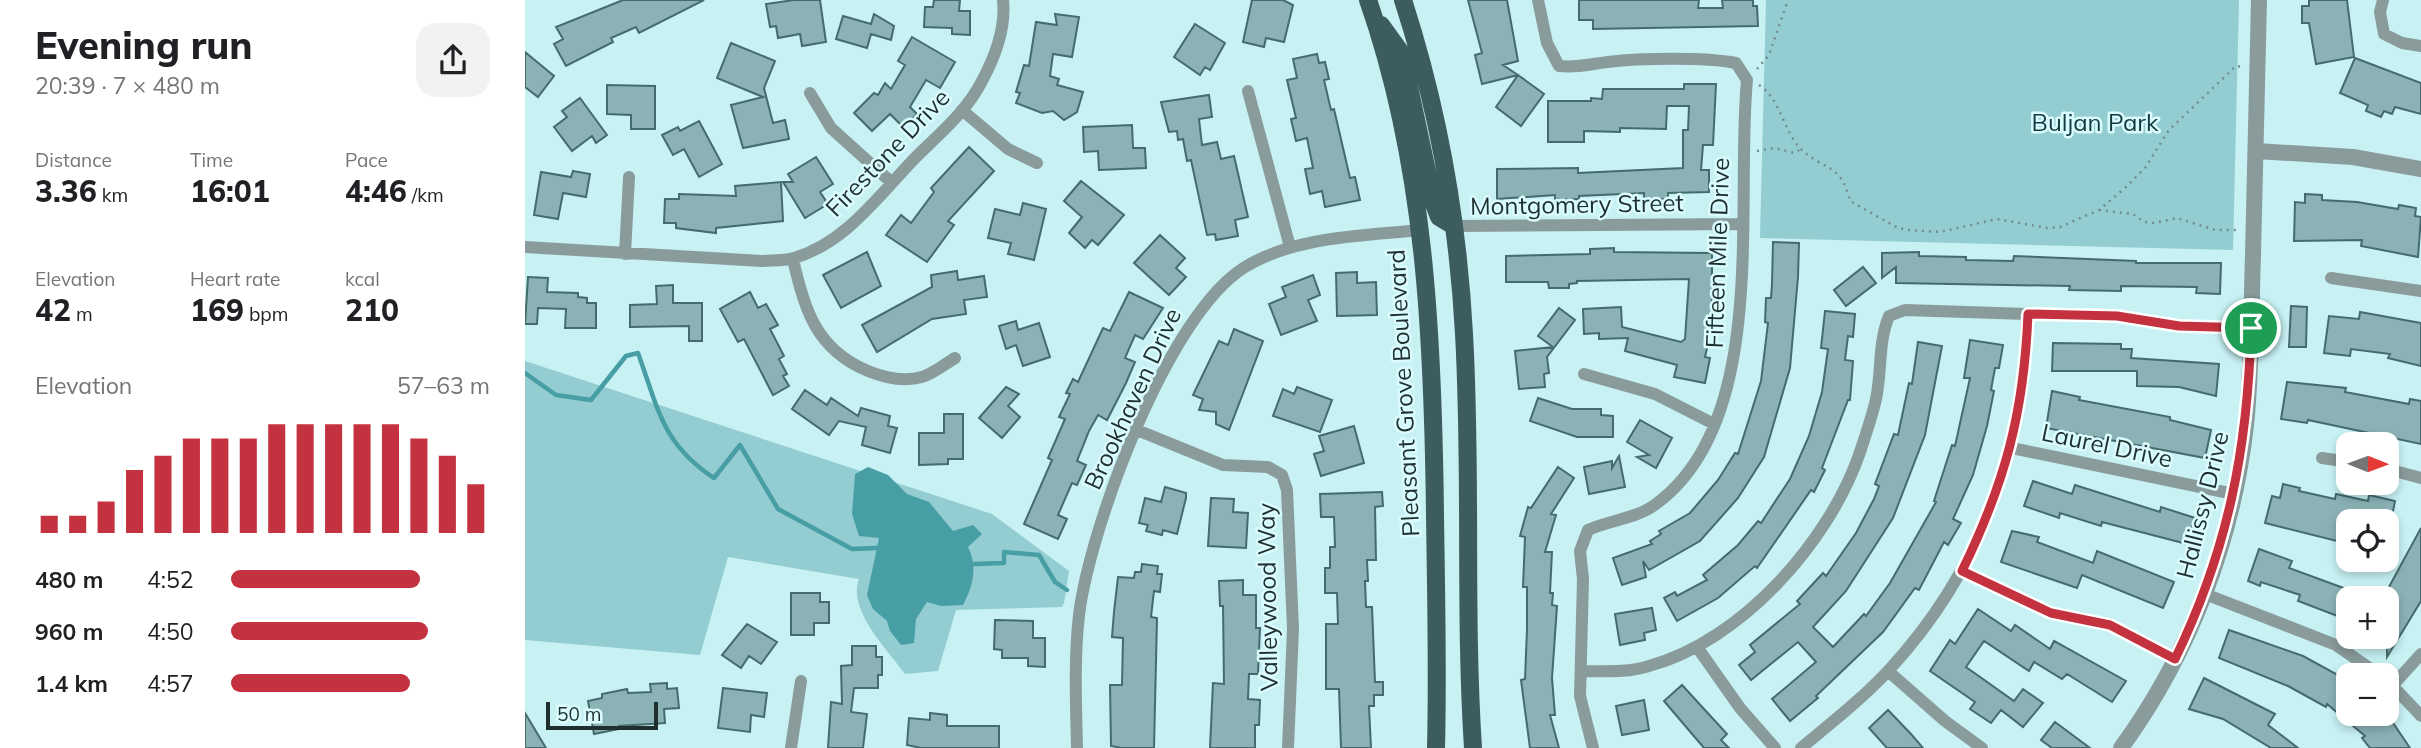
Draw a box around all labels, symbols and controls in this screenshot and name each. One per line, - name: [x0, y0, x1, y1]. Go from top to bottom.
- text: Evening run: [35, 21, 253, 69]
- button: share: [416, 23, 490, 97]
- text: 20:39 · 7 × 480 m: [35, 71, 220, 100]
- street label: Firestone Drive: [819, 82, 956, 222]
- park label: Buljan Park: [2032, 107, 2159, 137]
- text: Distance: [35, 148, 112, 172]
- text: Time: [190, 148, 233, 172]
- text: Pace: [345, 148, 388, 172]
- street label: Fifteen Mile Drive: [1699, 157, 1735, 349]
- text: 3.36: [35, 172, 97, 210]
- text: 16:01: [190, 172, 270, 210]
- text: 4:46: [345, 172, 407, 210]
- text: km: [97, 183, 128, 207]
- text: /km: [407, 183, 444, 207]
- street label: Montgomery Street: [1470, 187, 1684, 221]
- street label: Pleasant Grove Boulevard: [1380, 249, 1426, 537]
- text: Elevation: [35, 267, 115, 291]
- text: Heart rate: [190, 267, 280, 291]
- text: kcal: [345, 267, 380, 291]
- text: 42: [35, 291, 71, 329]
- text: 169: [190, 291, 244, 329]
- text: 210: [345, 291, 399, 329]
- pin: [2221, 298, 2281, 358]
- text: m: [71, 302, 93, 326]
- text: bpm: [244, 302, 288, 326]
- street label: Brookhaven Drive: [1077, 303, 1187, 494]
- icon: arrive: [2232, 309, 2270, 347]
- text: Elevation: [35, 371, 132, 400]
- text: 57–63 m: [397, 371, 490, 400]
- street label: Laurel Drive: [2039, 417, 2175, 474]
- street label: Hallissy Drive: [2169, 428, 2235, 581]
- north arrow: [2336, 432, 2399, 495]
- map controls: [2336, 432, 2399, 726]
- street label: Valleywood Way: [1250, 502, 1284, 691]
- button: locate: [2336, 509, 2399, 572]
- text: 480 m: [35, 565, 103, 594]
- text: 4:52: [147, 565, 194, 594]
- button: +: [2336, 586, 2399, 649]
- text: 960 m: [35, 617, 103, 646]
- text: 4:50: [147, 617, 194, 646]
- button: −: [2336, 663, 2399, 726]
- text: 1.4 km: [35, 669, 108, 698]
- text: 4:57: [147, 669, 194, 698]
- scale bar: [546, 699, 658, 731]
- text: 50 m: [557, 702, 601, 726]

